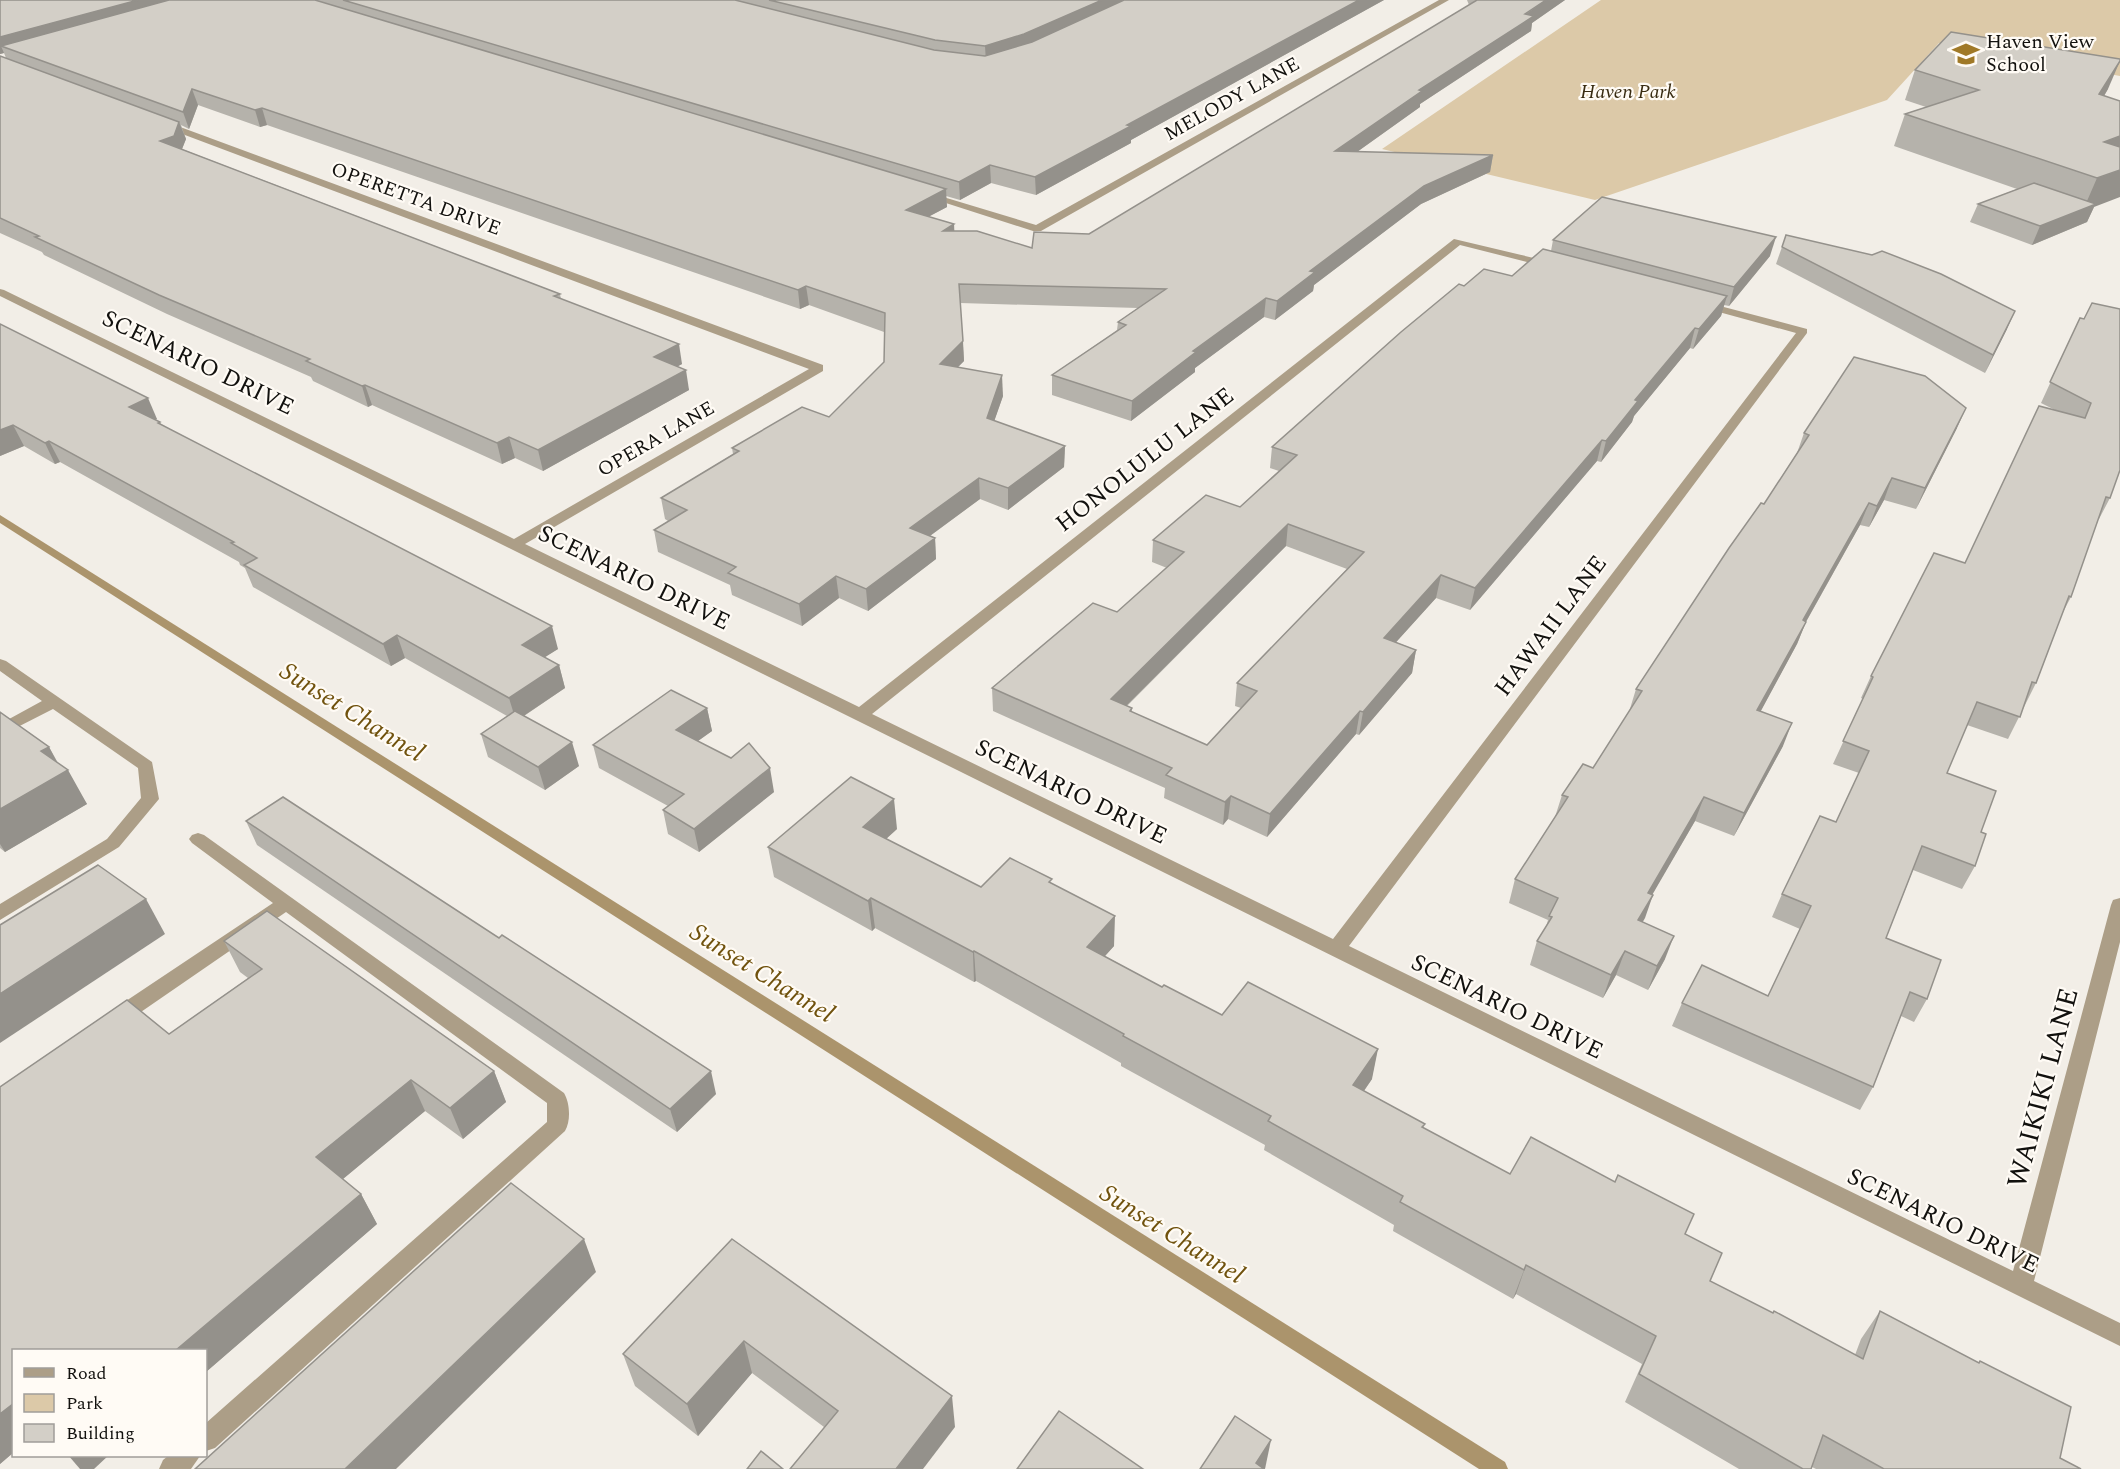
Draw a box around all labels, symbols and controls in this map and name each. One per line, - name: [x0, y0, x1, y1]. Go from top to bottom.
- place label: Haven View School: [1986, 27, 2095, 80]
- school or university icon: Haven View School: [1951, 39, 1981, 69]
- street label: MELODY LANE: [1159, 49, 1305, 149]
- park label: Haven Park: [1580, 77, 1676, 107]
- street label: OPERETTA DRIVE: [327, 154, 505, 244]
- street label: SCENARIO DRIVE: [96, 301, 300, 425]
- street label: HONOLULU LANE: [1048, 379, 1242, 541]
- street label: OPERA LANE: [592, 393, 720, 485]
- street label: SCENARIO DRIVE: [532, 516, 736, 640]
- street label: HAWAII LANE: [1486, 548, 1616, 704]
- water label: Sunset Channel: [272, 652, 432, 773]
- street label: SCENARIO DRIVE: [969, 730, 1173, 854]
- water label: Sunset Channel: [682, 913, 842, 1034]
- street label: SCENARIO DRIVE: [1405, 945, 1609, 1069]
- street label: WAIKIKI LANE: [1996, 983, 2090, 1193]
- street label: SCENARIO DRIVE: [1841, 1159, 2045, 1283]
- water label: Sunset Channel: [1092, 1174, 1252, 1295]
- legend: [12, 1349, 207, 1457]
- text: Road: [66, 1360, 107, 1387]
- text: Park: [66, 1390, 103, 1417]
- text: Building: [66, 1420, 135, 1447]

